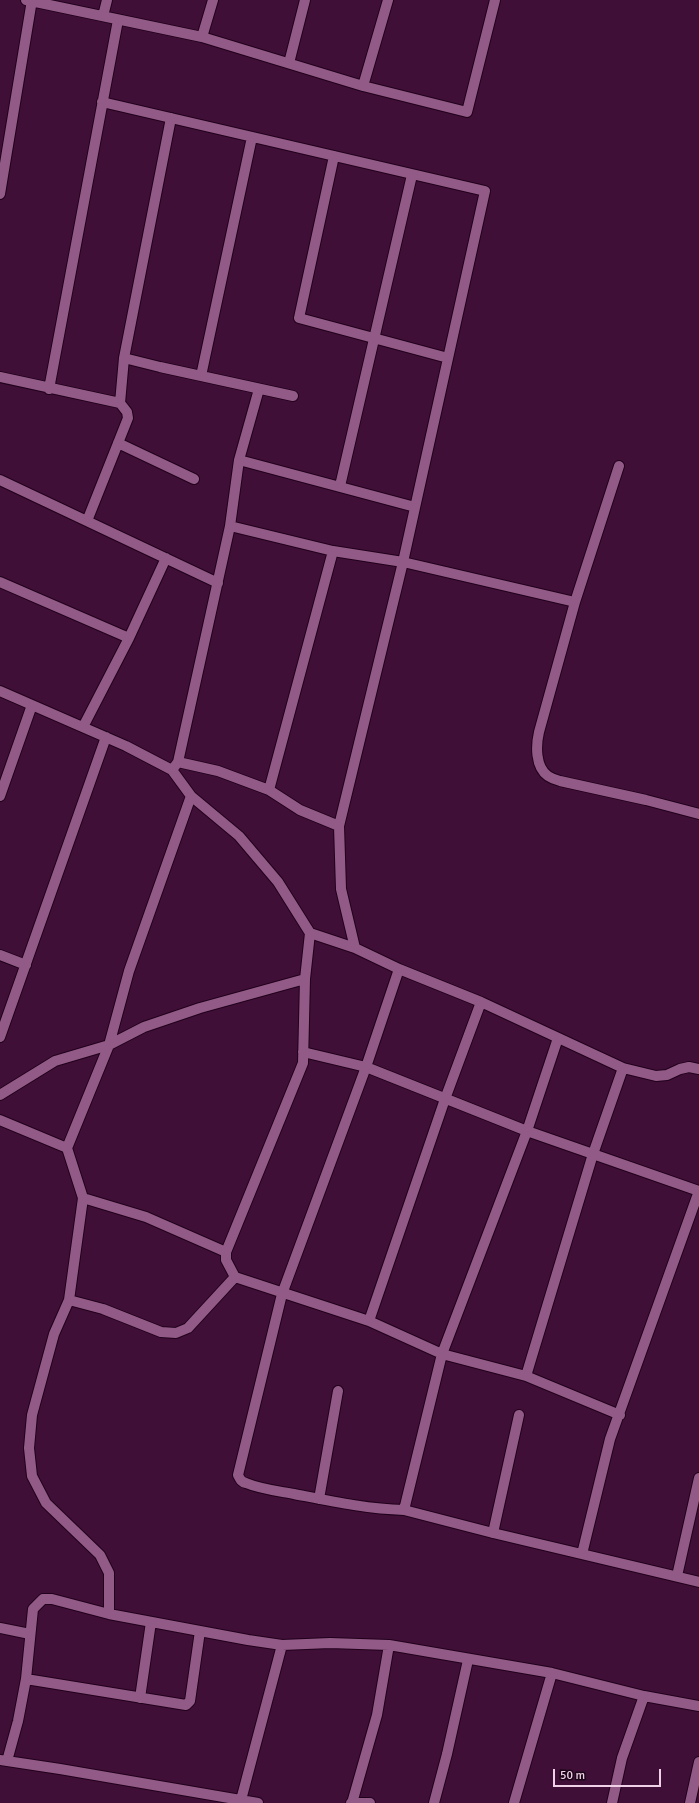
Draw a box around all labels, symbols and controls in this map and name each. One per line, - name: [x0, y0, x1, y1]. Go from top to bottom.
- scale bar: [555, 1761, 663, 1787]
- text: 50 m: [560, 1768, 585, 1783]

